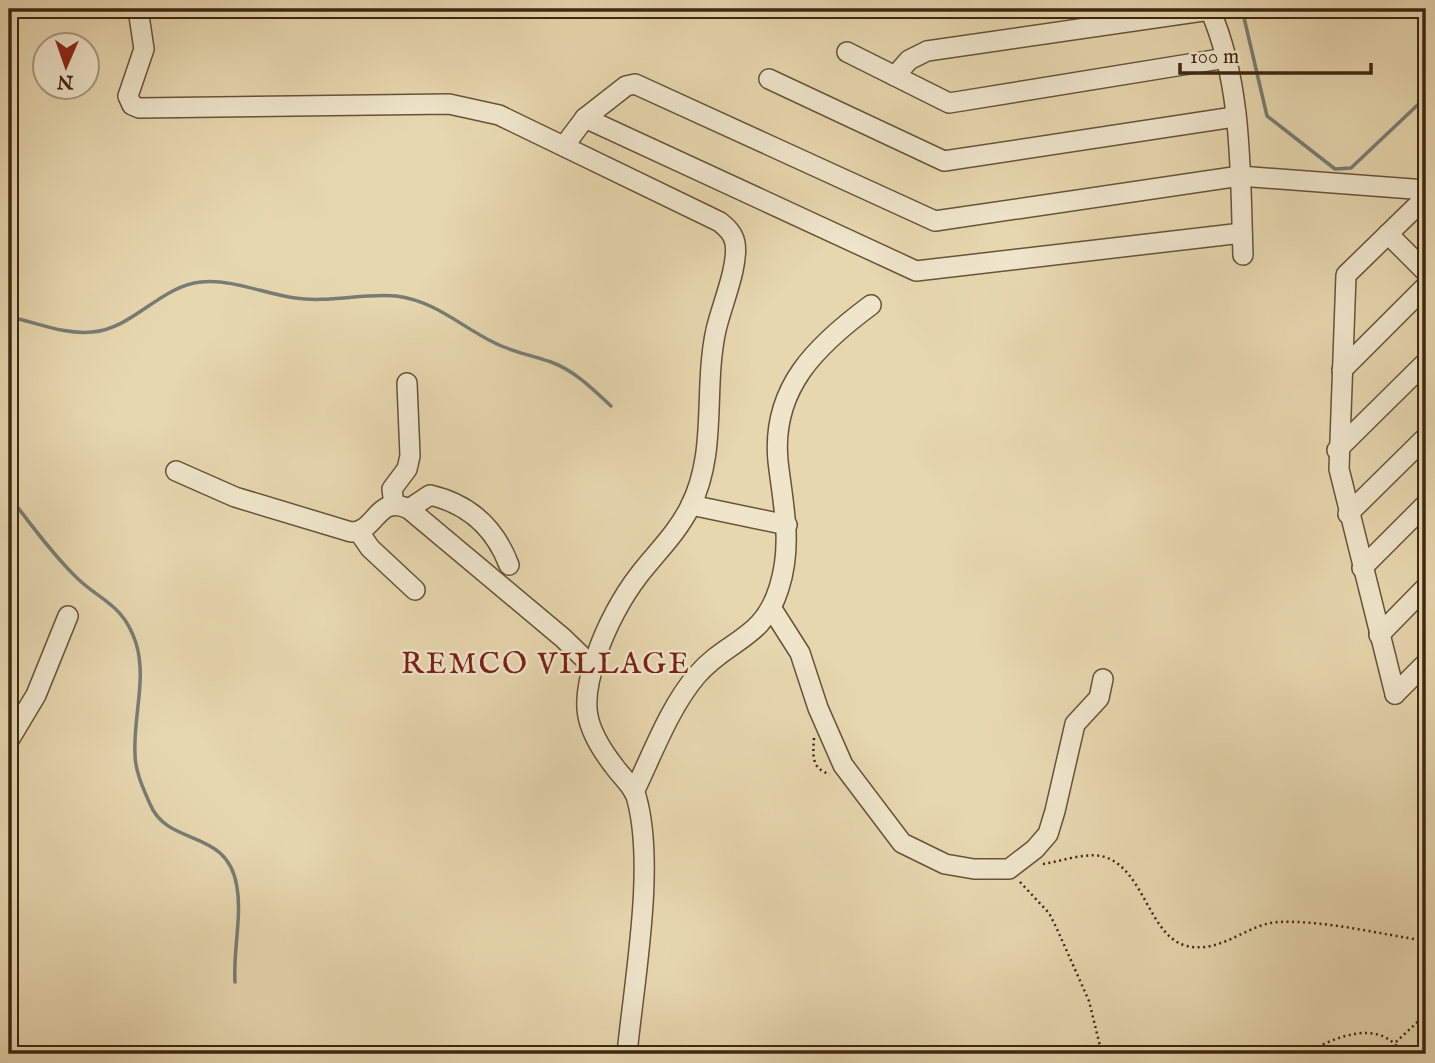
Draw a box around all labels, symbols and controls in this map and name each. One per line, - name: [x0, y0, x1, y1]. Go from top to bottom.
- north arrow: [32, 32, 102, 102]
- scale bar: [1180, 32, 1370, 76]
- text: 100 m: [1190, 44, 1239, 71]
- text: N: [56, 69, 75, 93]
- district label: REMCO VILLAGE: [401, 646, 691, 684]

